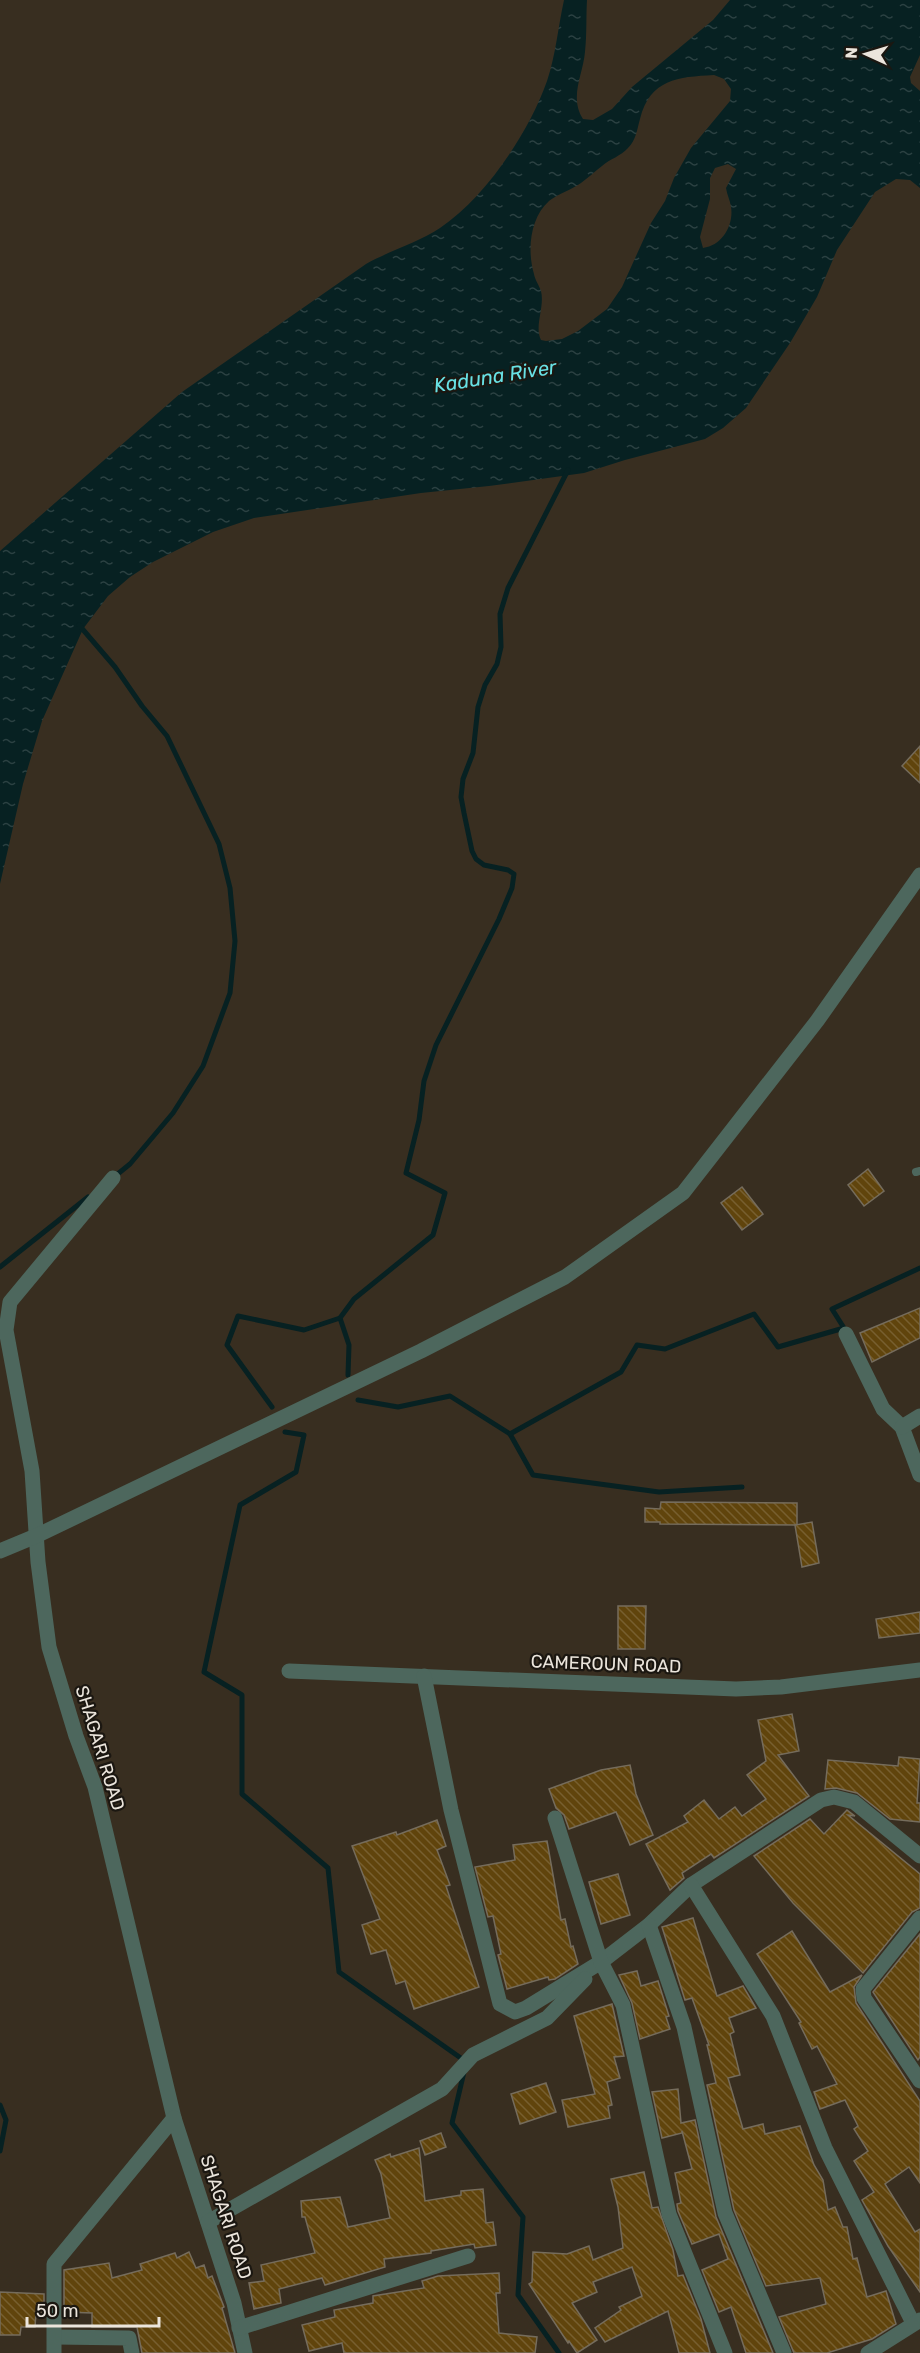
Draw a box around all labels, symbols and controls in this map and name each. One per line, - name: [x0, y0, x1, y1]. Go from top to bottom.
- north arrow: [836, 24, 896, 84]
- text: N: [842, 47, 861, 59]
- water label: Kaduna River: [432, 354, 559, 398]
- street label: CAMEROUN ROAD: [530, 1650, 682, 1678]
- street label: SHAGARI ROAD: [71, 1683, 129, 1813]
- street label: SHAGARI ROAD: [196, 2152, 256, 2282]
- scale bar: [27, 2290, 159, 2328]
- text: 50 m: [36, 2300, 79, 2322]

